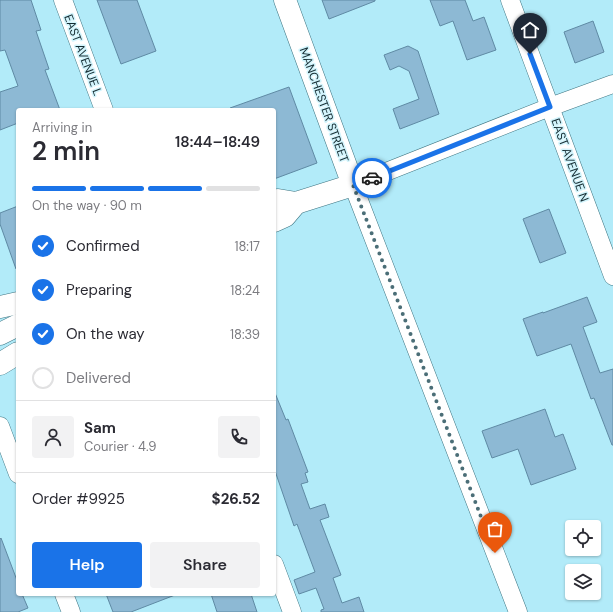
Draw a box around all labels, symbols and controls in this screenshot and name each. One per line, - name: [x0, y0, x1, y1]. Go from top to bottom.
- street label: EAST AVENUE L: [60, 12, 106, 98]
- pin: [513, 13, 547, 54]
- icon: home: [519, 19, 541, 41]
- street label: MANCHESTER STREET: [296, 45, 352, 165]
- street label: EAST AVENUE N: [548, 116, 592, 204]
- text: Arriving in: [32, 119, 92, 136]
- text: 18:44–18:49: [175, 132, 260, 152]
- text: 2 min: [32, 134, 100, 168]
- courier: [352, 158, 392, 198]
- icon: car: [361, 167, 383, 189]
- text: On the way · 90 m: [32, 197, 142, 214]
- icon: check: [32, 235, 54, 257]
- text: Confirmed: [66, 236, 140, 256]
- text: 18:17: [234, 238, 260, 255]
- icon: check: [32, 279, 54, 301]
- text: Preparing: [66, 280, 132, 300]
- text: 18:24: [230, 282, 260, 299]
- icon: check: [32, 323, 54, 345]
- text: On the way: [66, 324, 145, 344]
- text: 18:39: [230, 326, 260, 343]
- text: Delivered: [66, 368, 131, 388]
- button: person: [32, 416, 74, 458]
- button: phone: [218, 416, 260, 458]
- text: Sam: [84, 418, 116, 438]
- text: Courier · 4.9: [84, 438, 156, 455]
- text: Order #9925: [32, 489, 125, 509]
- text: $26.52: [212, 489, 260, 509]
- pin: [478, 512, 512, 553]
- icon: bag: [484, 518, 506, 540]
- map controls: [565, 520, 601, 600]
- button: locate: [565, 520, 601, 556]
- button: Help: [32, 542, 142, 588]
- button: Share: [150, 542, 260, 588]
- button: layers: [565, 564, 601, 600]

